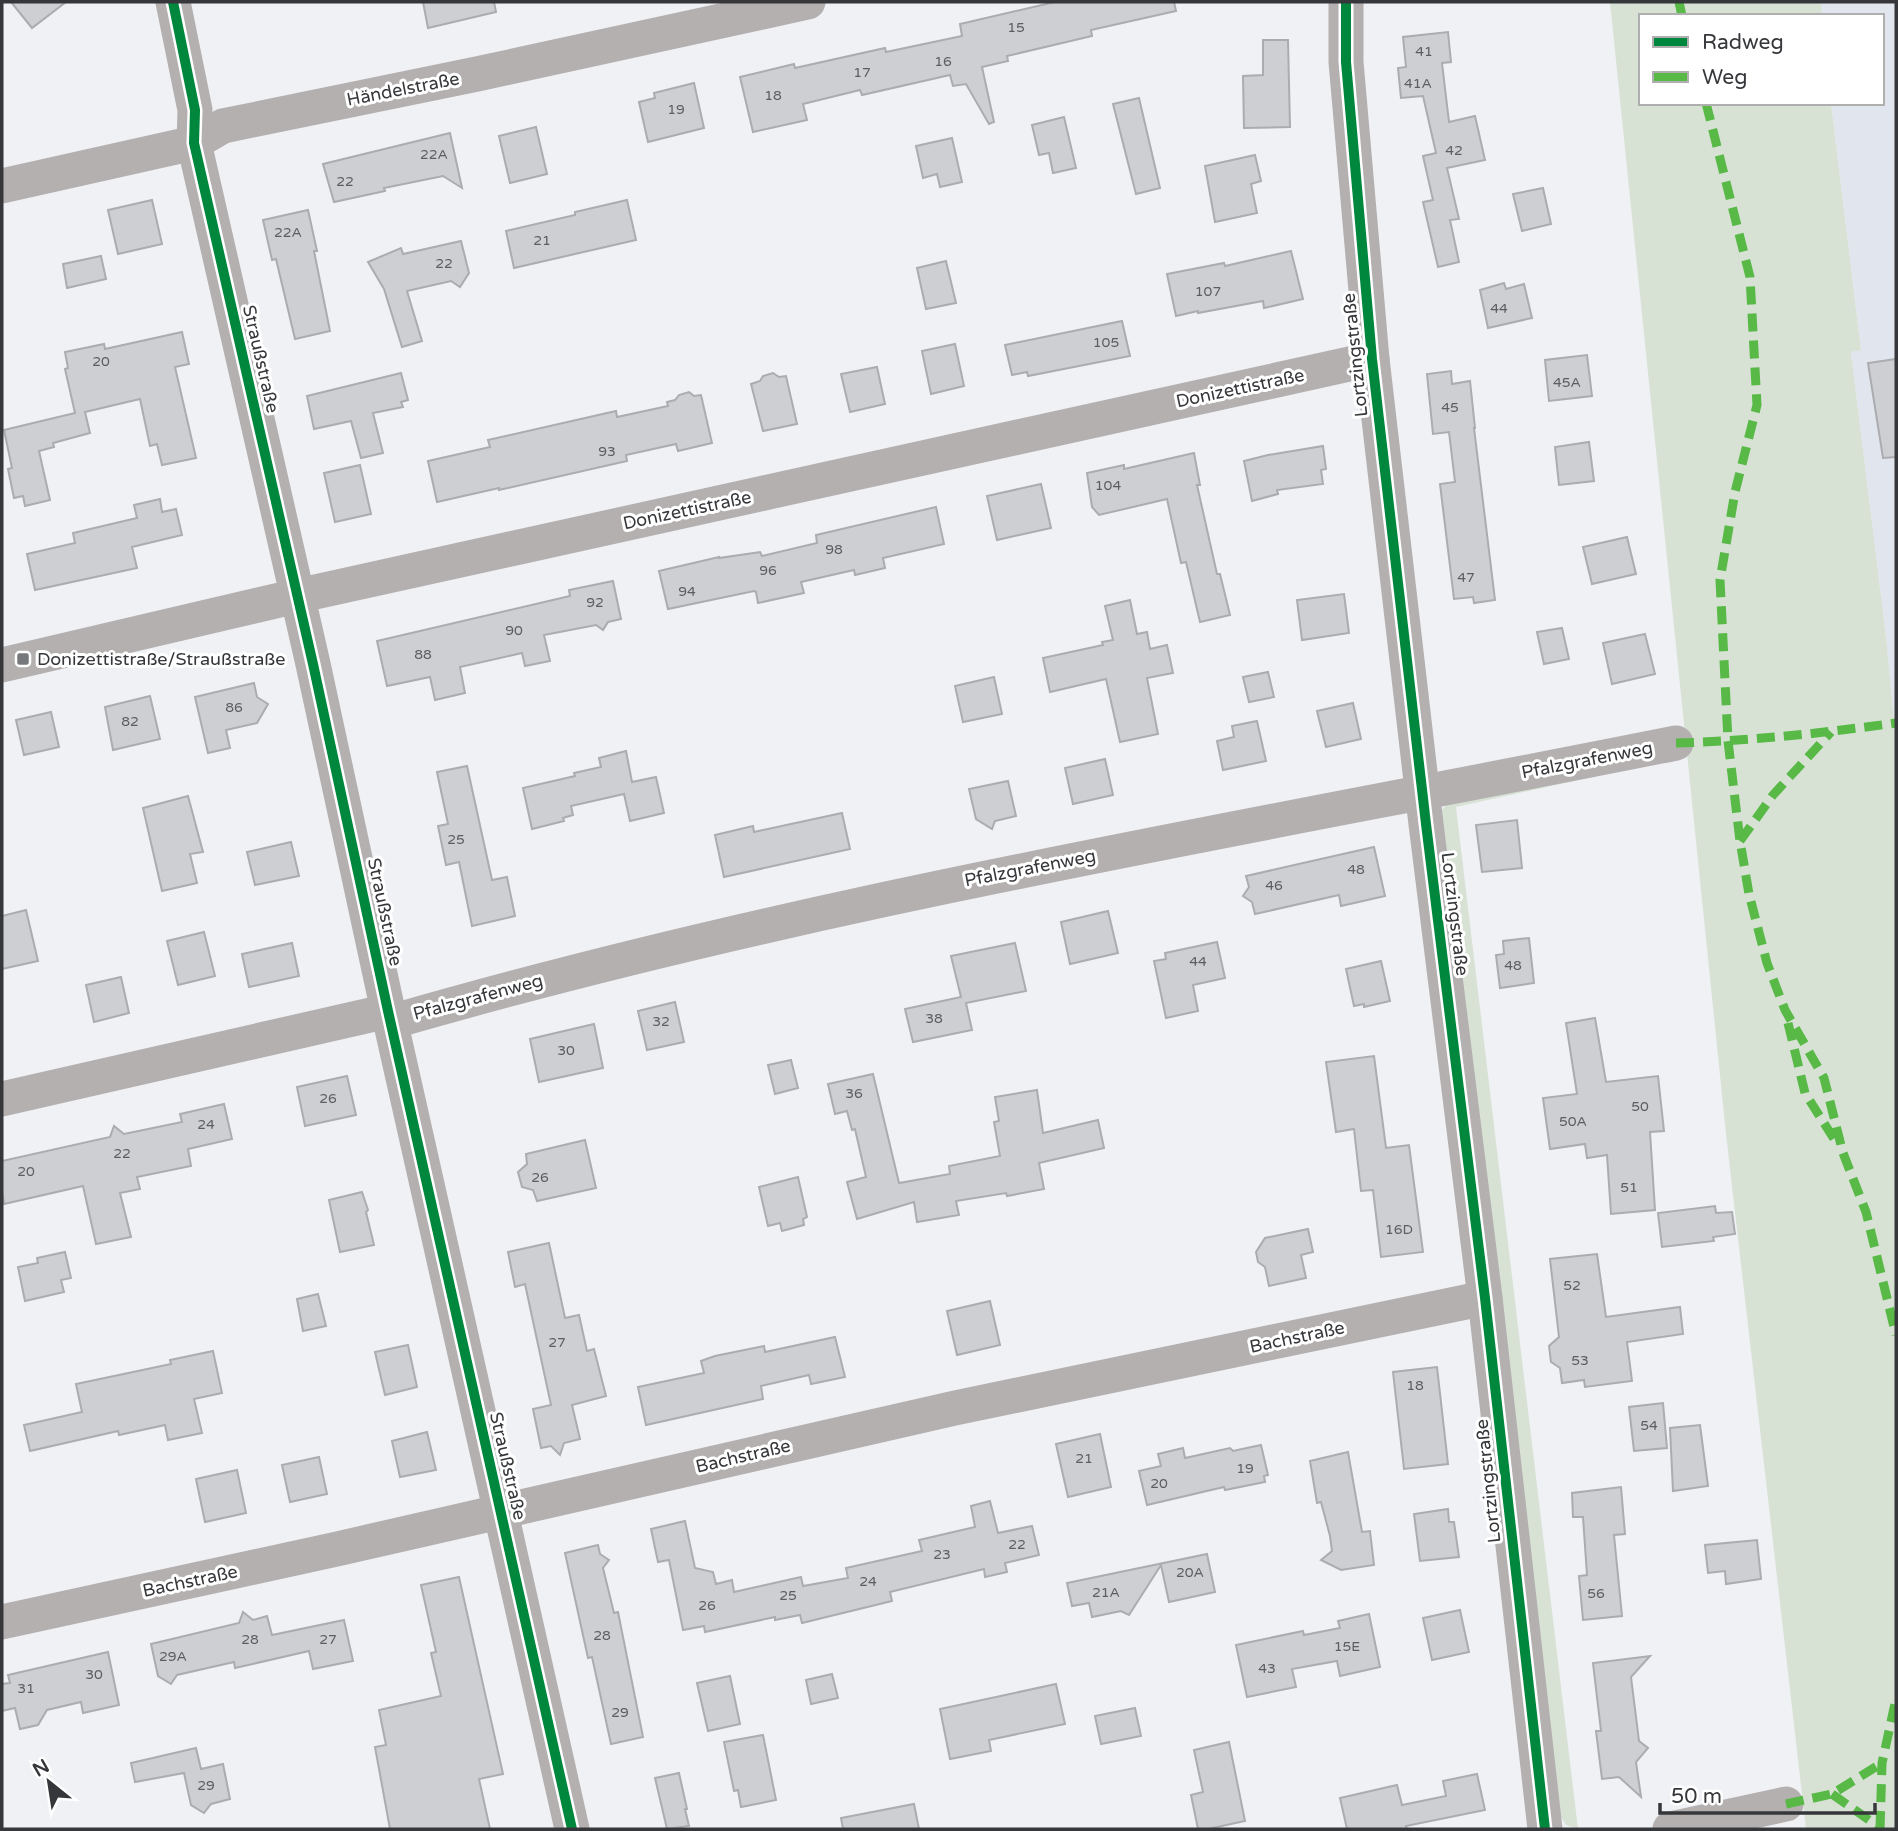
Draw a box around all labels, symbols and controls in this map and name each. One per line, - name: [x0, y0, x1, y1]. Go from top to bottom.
- legend: [1639, 14, 1884, 105]
- house number: 15: [1007, 19, 1025, 36]
- text: Radweg: [1702, 30, 1784, 55]
- house number: 41: [1415, 43, 1433, 60]
- house number: 16: [934, 53, 952, 70]
- house number: 17: [853, 64, 871, 81]
- text: Weg: [1702, 65, 1747, 90]
- street label: Händelstraße: [345, 67, 461, 111]
- house number: 41A: [1404, 75, 1432, 92]
- house number: 18: [764, 87, 782, 104]
- house number: 19: [667, 101, 685, 118]
- house number: 42: [1445, 142, 1463, 159]
- house number: 22A: [420, 146, 448, 163]
- house number: 22: [336, 173, 354, 190]
- house number: 22A: [274, 224, 302, 241]
- house number: 21: [533, 232, 551, 249]
- house number: 22: [435, 255, 453, 272]
- house number: 107: [1195, 283, 1221, 300]
- street label: Lortzingstraße: [1338, 292, 1372, 418]
- house number: 44: [1490, 300, 1508, 317]
- street label: Straußstraße: [238, 303, 284, 415]
- house number: 105: [1093, 334, 1119, 351]
- house number: 20: [92, 353, 110, 370]
- street label: Donizettistraße: [1174, 364, 1306, 412]
- house number: 45A: [1553, 374, 1581, 391]
- house number: 45: [1441, 399, 1459, 416]
- house number: 93: [598, 443, 616, 460]
- house number: 104: [1095, 477, 1121, 494]
- street label: Donizettistraße: [621, 486, 753, 534]
- house number: 98: [825, 541, 843, 558]
- house number: 96: [759, 562, 777, 579]
- house number: 47: [1457, 569, 1475, 586]
- house number: 94: [678, 583, 696, 600]
- house number: 92: [586, 594, 604, 611]
- house number: 90: [505, 622, 523, 639]
- house number: 88: [414, 646, 432, 663]
- place label: Donizettistraße/Straußstraße: [37, 648, 286, 670]
- marker: Donizettistraße/Straußstraße: [15, 651, 31, 667]
- house number: 86: [225, 699, 243, 716]
- house number: 82: [121, 713, 139, 730]
- street label: Pfalzgrafenweg: [1519, 736, 1655, 784]
- house number: 25: [447, 831, 465, 848]
- street label: Pfalzgrafenweg: [962, 844, 1098, 892]
- street label: Lortzingstraße: [1436, 851, 1474, 977]
- street label: Straußstraße: [363, 856, 407, 968]
- house number: 48: [1347, 861, 1365, 878]
- house number: 46: [1265, 877, 1283, 894]
- house number: 44: [1189, 953, 1207, 970]
- house number: 48: [1504, 957, 1522, 974]
- street label: Pfalzgrafenweg: [411, 969, 545, 1025]
- house number: 38: [925, 1010, 943, 1027]
- house number: 32: [652, 1013, 670, 1030]
- house number: 30: [557, 1042, 575, 1059]
- house number: 36: [845, 1085, 863, 1102]
- house number: 26: [319, 1090, 337, 1107]
- house number: 50: [1631, 1098, 1649, 1115]
- house number: 50A: [1559, 1113, 1587, 1130]
- house number: 24: [197, 1116, 215, 1133]
- house number: 22: [113, 1145, 131, 1162]
- house number: 20: [17, 1163, 35, 1180]
- house number: 26: [531, 1169, 549, 1186]
- house number: 51: [1620, 1179, 1638, 1196]
- house number: 16D: [1385, 1221, 1413, 1238]
- house number: 52: [1563, 1277, 1581, 1294]
- street label: Bachstraße: [1247, 1316, 1347, 1358]
- house number: 27: [548, 1334, 566, 1351]
- house number: 53: [1571, 1352, 1589, 1369]
- house number: 18: [1406, 1377, 1424, 1394]
- street label: Straußstraße: [485, 1410, 531, 1522]
- house number: 54: [1640, 1417, 1658, 1434]
- street label: Lortzingstraße: [1471, 1418, 1505, 1544]
- street label: Bachstraße: [693, 1434, 793, 1478]
- house number: 21: [1075, 1450, 1093, 1467]
- house number: 19: [1236, 1460, 1254, 1477]
- house number: 20: [1150, 1475, 1168, 1492]
- house number: 22: [1008, 1536, 1026, 1553]
- house number: 23: [933, 1546, 951, 1563]
- street label: Bachstraße: [140, 1560, 240, 1602]
- house number: 20A: [1176, 1564, 1204, 1581]
- house number: 24: [859, 1573, 877, 1590]
- house number: 21A: [1092, 1584, 1120, 1601]
- house number: 56: [1587, 1585, 1605, 1602]
- house number: 25: [779, 1587, 797, 1604]
- house number: 26: [698, 1597, 716, 1614]
- house number: 28: [593, 1627, 611, 1644]
- house number: 28: [241, 1631, 259, 1648]
- house number: 27: [319, 1631, 337, 1648]
- house number: 15E: [1334, 1638, 1360, 1655]
- house number: 29A: [159, 1648, 187, 1665]
- house number: 43: [1258, 1660, 1276, 1677]
- house number: 30: [85, 1666, 103, 1683]
- house number: 31: [17, 1680, 35, 1697]
- house number: 29: [611, 1704, 629, 1721]
- north arrow: [14, 1747, 84, 1817]
- text: N: [29, 1755, 53, 1781]
- scale bar: [1660, 1772, 1875, 1816]
- house number: 29: [197, 1777, 215, 1794]
- text: 50 m: [1671, 1784, 1722, 1809]

